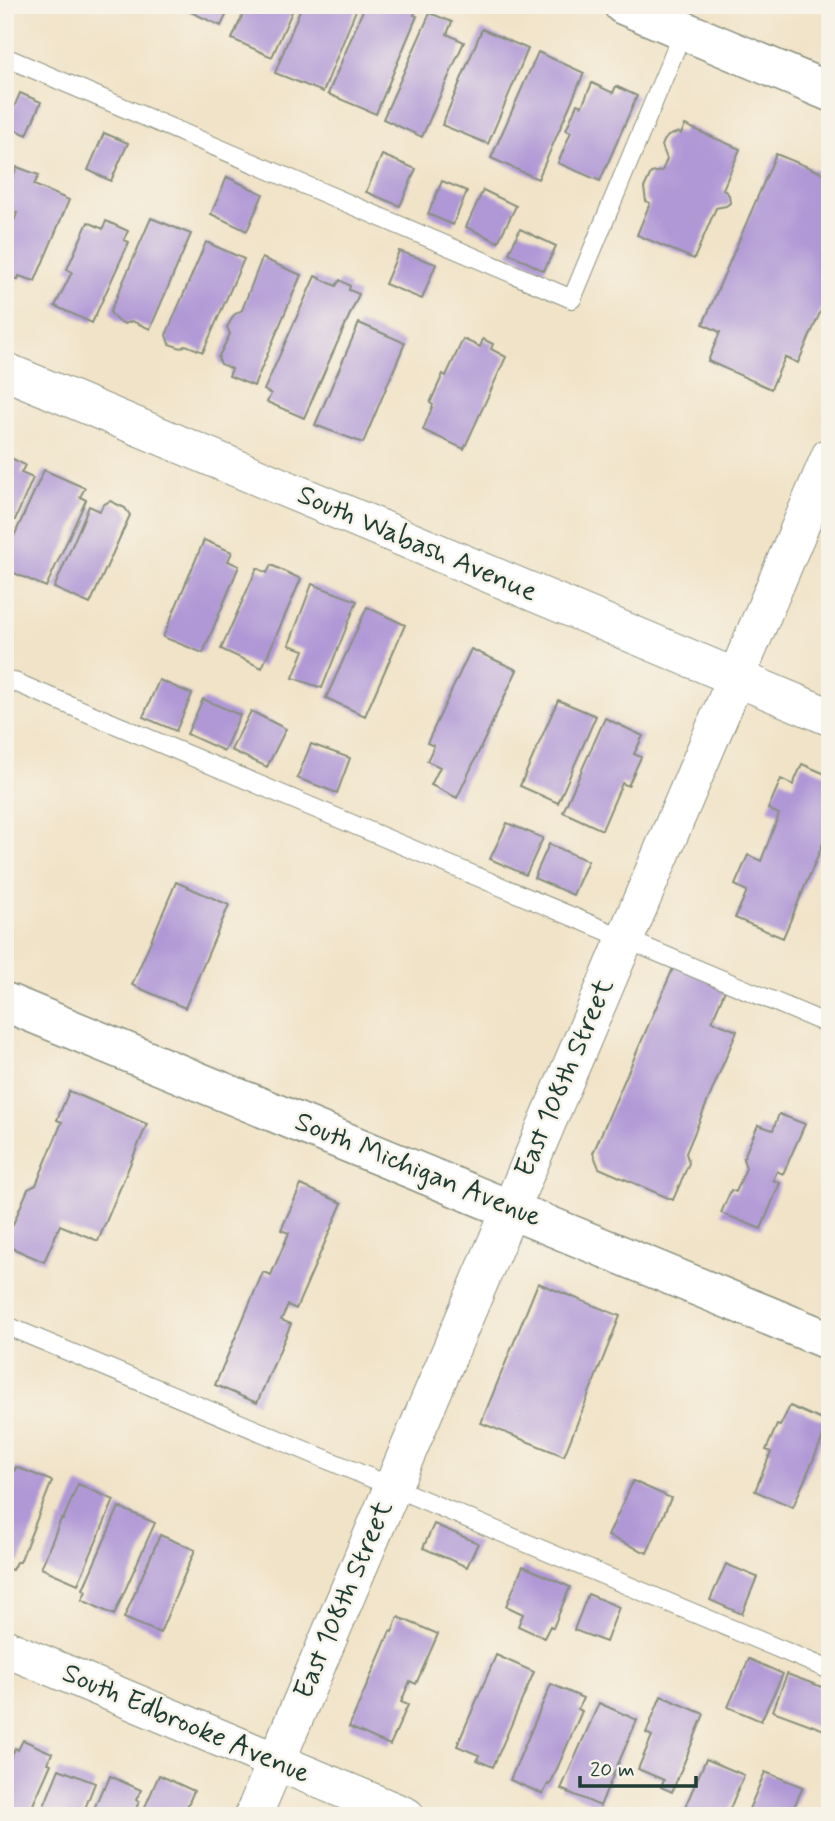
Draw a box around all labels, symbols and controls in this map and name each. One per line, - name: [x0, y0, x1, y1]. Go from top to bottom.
- street label: South Wabash Avenue: [291, 477, 543, 611]
- street label: East 108th Street: [507, 973, 624, 1183]
- street label: South Michigan Avenue: [289, 1104, 547, 1236]
- street label: East 108th Street: [286, 1495, 403, 1705]
- street label: South Edbrooke Avenue: [56, 1655, 316, 1793]
- scale bar: [580, 1744, 695, 1788]
- text: 20 m: [590, 1756, 635, 1784]

